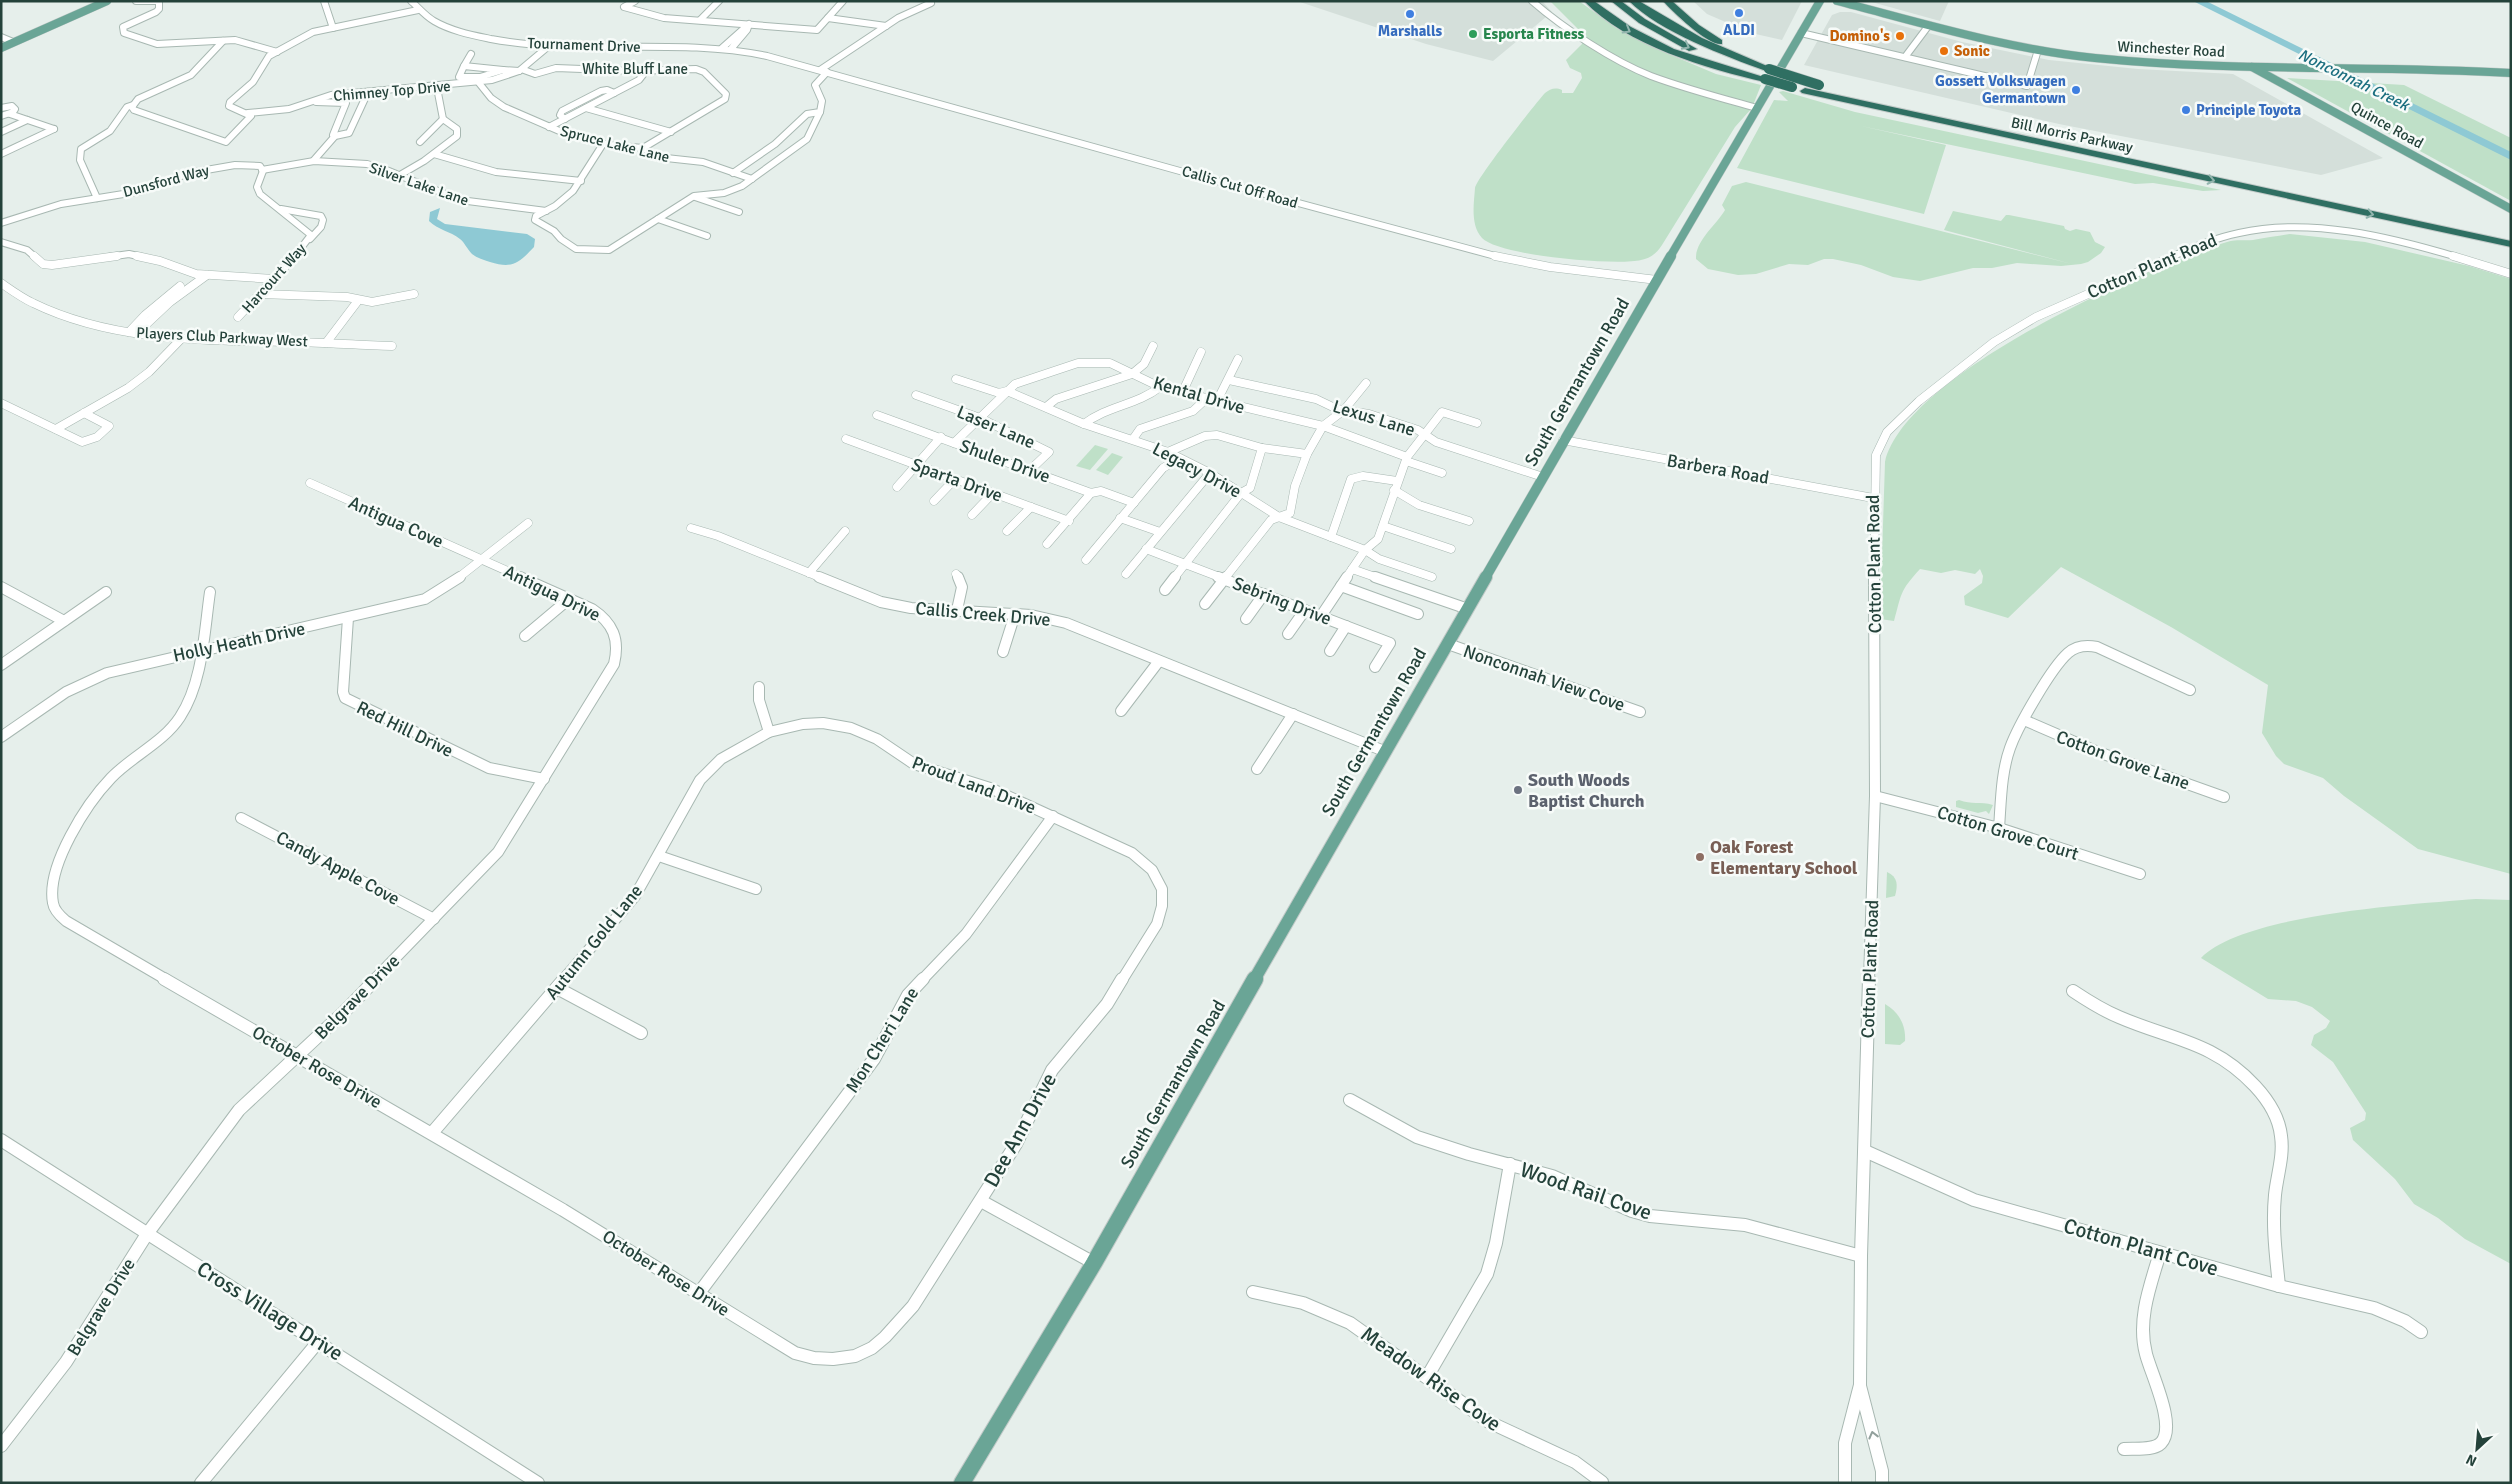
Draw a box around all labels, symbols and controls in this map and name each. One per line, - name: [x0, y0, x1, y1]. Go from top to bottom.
- marker: ALDI: [1733, 7, 1745, 19]
- marker: Marshalls: [1404, 8, 1416, 20]
- place label: ALDI: [1723, 21, 1755, 39]
- place label: Marshalls: [1378, 22, 1443, 40]
- one-way arrow: [1622, 23, 1631, 33]
- place label: Esporta Fitness: [1483, 25, 1585, 43]
- place label: Domino's: [1829, 27, 1890, 45]
- marker: Esporta Fitness: [1467, 28, 1479, 40]
- marker: Domino's: [1894, 30, 1906, 42]
- street label: Tournament Drive: [527, 34, 641, 56]
- street label: Winchester Road: [2117, 37, 2225, 61]
- one-way arrow: [1680, 40, 1689, 50]
- place label: Sonic: [1954, 42, 1990, 60]
- water label: Nonconnah Creek: [2295, 44, 2414, 116]
- marker: Sonic: [1938, 45, 1950, 57]
- street label: White Bluff Lane: [582, 60, 688, 78]
- place label: Gossett Volkswagen Germantown: [1935, 72, 2066, 107]
- street label: Chimney Top Drive: [333, 77, 451, 105]
- marker: Gossett Volkswagen Germantown: [2070, 84, 2082, 96]
- street label: Quince Road: [2348, 98, 2426, 152]
- place label: Principle Toyota: [2196, 101, 2301, 119]
- marker: Principle Toyota: [2180, 104, 2192, 116]
- street label: Bill Morris Parkway: [2009, 113, 2135, 157]
- street label: Spruce Lake Lane: [558, 122, 672, 166]
- street label: Silver Lake Lane: [367, 159, 471, 209]
- street label: Dunsford Way: [121, 161, 211, 201]
- street label: Callis Cut Off Road: [1180, 162, 1300, 212]
- one-way arrow: [2207, 174, 2216, 185]
- one-way arrow: [2366, 208, 2375, 219]
- street label: Cotton Plant Road: [2084, 229, 2220, 303]
- street label: Harcourt Way: [238, 240, 310, 316]
- street label: South Germantown Road: [1520, 294, 1634, 470]
- street label: Players Club Parkway West: [136, 324, 308, 350]
- street label: Kental Drive: [1151, 371, 1247, 419]
- street label: Lexus Lane: [1330, 395, 1418, 441]
- street label: Laser Lane: [954, 401, 1038, 453]
- street label: Shuler Drive: [957, 434, 1053, 488]
- street label: Legacy Drive: [1149, 437, 1245, 503]
- street label: Barbera Road: [1665, 449, 1771, 489]
- street label: Sparta Drive: [908, 453, 1006, 507]
- street label: Antigua Cove: [345, 491, 447, 553]
- street label: Cotton Plant Road: [1862, 494, 1886, 634]
- street label: Antigua Drive: [500, 560, 604, 626]
- street label: Sebring Drive: [1230, 572, 1334, 630]
- street label: Callis Creek Drive: [915, 597, 1051, 631]
- street label: Holly Heath Drive: [171, 617, 307, 667]
- street label: Nonconnah View Cove: [1460, 640, 1628, 716]
- street label: South Germantown Road: [1317, 644, 1431, 820]
- street label: Red Hill Drive: [353, 696, 457, 762]
- street label: Cotton Grove Lane: [2053, 726, 2193, 794]
- street label: Proud Land Drive: [909, 751, 1039, 819]
- place label: South Woods Baptist Church: [1528, 769, 1645, 812]
- marker: South Woods Baptist Church: [1512, 784, 1524, 796]
- street label: Cotton Grove Court: [1935, 801, 2081, 865]
- street label: Candy Apple Cove: [273, 826, 403, 910]
- place label: Oak Forest Elementary School: [1710, 836, 1858, 879]
- marker: Oak Forest Elementary School: [1694, 851, 1706, 863]
- street label: Autumn Gold Lane: [541, 880, 647, 1004]
- street label: Cotton Plant Road: [1857, 899, 1883, 1039]
- street label: Belgrave Drive: [310, 950, 404, 1044]
- street label: Mon Cheri Lane: [841, 983, 923, 1097]
- street label: South Germantown Road: [1116, 996, 1230, 1172]
- street label: October Rose Drive: [248, 1021, 386, 1113]
- street label: Dee Ann Drive: [978, 1068, 1062, 1192]
- street label: Wood Rail Cove: [1517, 1156, 1655, 1226]
- street label: Cotton Plant Cove: [2061, 1212, 2221, 1282]
- street label: October Rose Drive: [598, 1225, 734, 1321]
- street label: Belgrave Drive: [62, 1254, 140, 1360]
- street label: Cross Village Drive: [192, 1256, 348, 1366]
- street label: Meadow Rise Cove: [1356, 1321, 1506, 1437]
- north arrow: [2452, 1424, 2502, 1474]
- one-way arrow: [1868, 1431, 1879, 1440]
- text: N: [2463, 1450, 2480, 1470]

